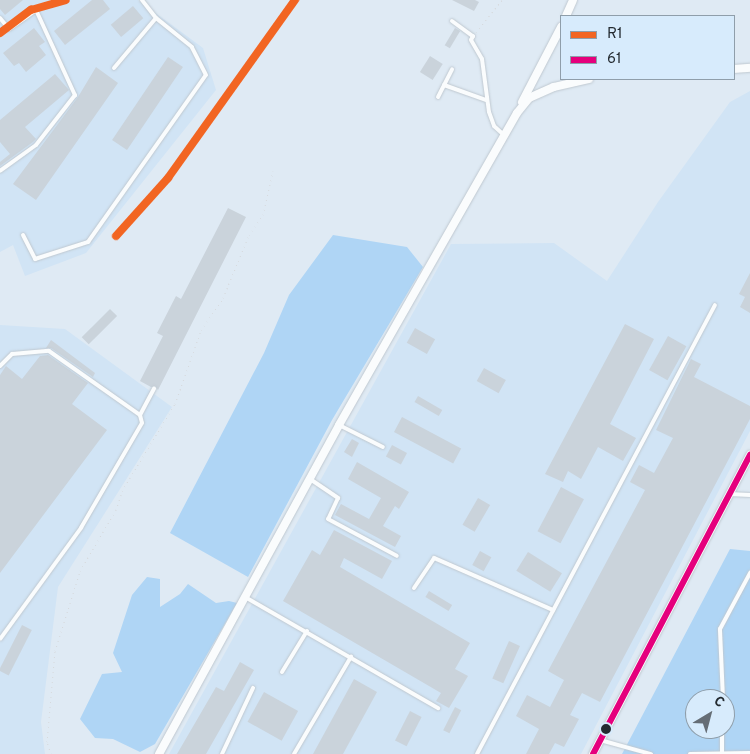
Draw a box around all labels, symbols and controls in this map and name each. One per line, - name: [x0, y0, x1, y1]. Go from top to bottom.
- legend: [560, 15, 735, 80]
- text: R1: [607, 25, 623, 44]
- text: 61: [607, 50, 622, 69]
- north arrow: [685, 689, 735, 739]
- text: С: [710, 693, 727, 712]
- unlabelled marker: [601, 724, 611, 734]

